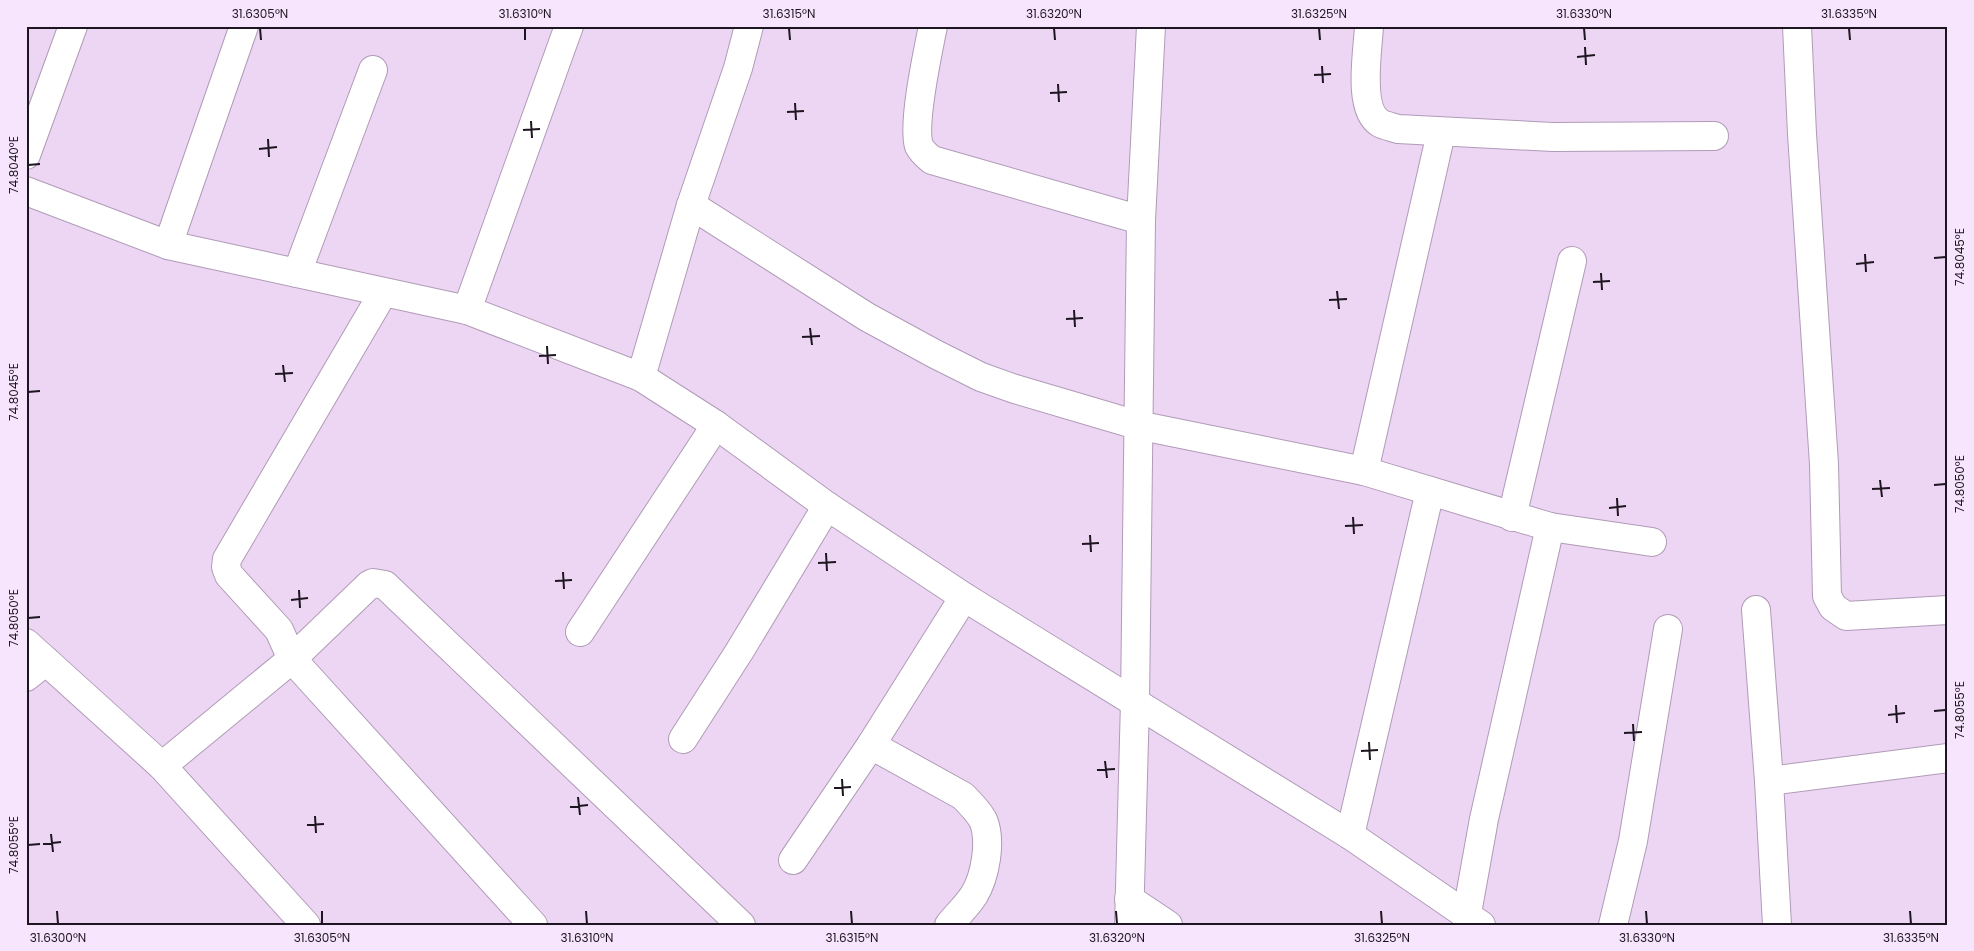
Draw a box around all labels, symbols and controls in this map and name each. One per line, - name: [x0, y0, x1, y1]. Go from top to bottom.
- text: 31.6305°N: [232, 5, 288, 22]
- text: 31.6310°N: [499, 5, 551, 22]
- text: 31.6315°N: [763, 5, 815, 22]
- text: 31.6320°N: [1026, 5, 1082, 22]
- text: 31.6325°N: [1291, 5, 1347, 22]
- text: 31.6330°N: [1556, 5, 1612, 22]
- text: 31.6335°N: [1821, 5, 1877, 22]
- text: 74.8040°E: [5, 136, 22, 194]
- text: 74.8045°E: [1951, 228, 1968, 286]
- text: 74.8045°E: [5, 363, 22, 421]
- text: 74.8050°E: [1951, 455, 1968, 513]
- text: 74.8050°E: [5, 589, 22, 647]
- text: 74.8055°E: [1951, 681, 1968, 739]
- text: 74.8055°E: [5, 816, 22, 874]
- text: 31.6300°N: [30, 929, 86, 946]
- text: 31.6305°N: [294, 929, 350, 946]
- text: 31.6310°N: [561, 929, 613, 946]
- text: 31.6315°N: [826, 929, 878, 946]
- text: 31.6320°N: [1089, 929, 1145, 946]
- text: 31.6325°N: [1354, 929, 1410, 946]
- text: 31.6330°N: [1619, 929, 1675, 946]
- text: 31.6335°N: [1883, 929, 1939, 946]

